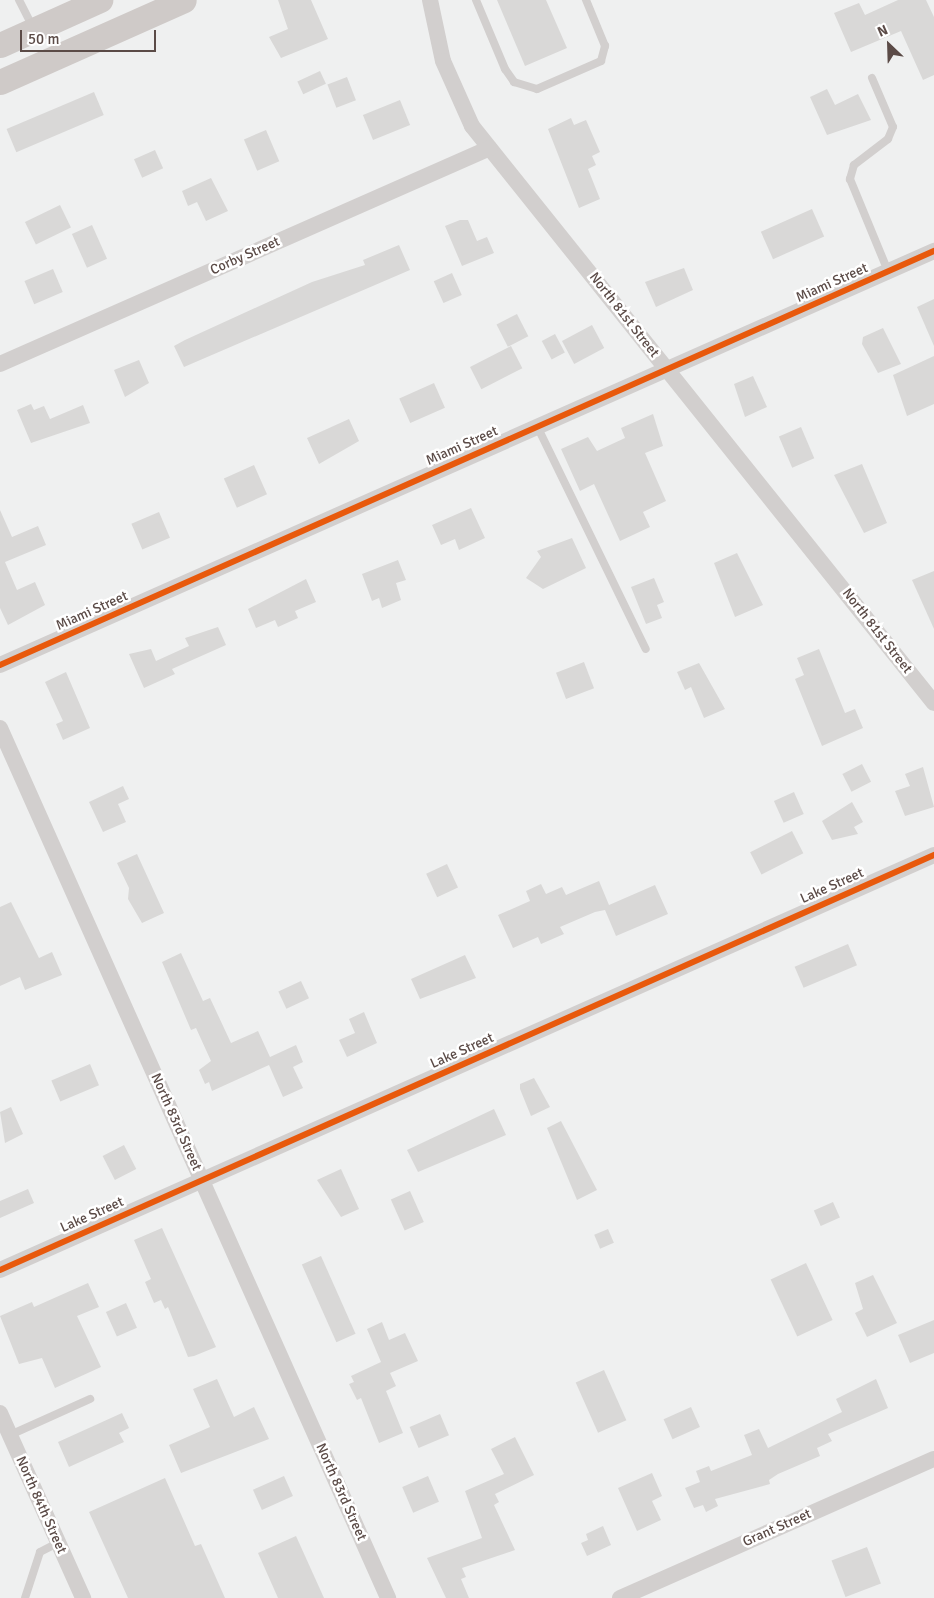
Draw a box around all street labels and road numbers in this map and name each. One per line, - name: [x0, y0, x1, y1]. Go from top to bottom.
- street label: Corby Street: [208, 233, 282, 279]
- street label: Miami Street: [794, 260, 870, 306]
- street label: North 81st Street: [586, 269, 662, 361]
- street label: Miami Street: [424, 423, 500, 469]
- street label: North 81st Street: [839, 585, 915, 677]
- street label: Miami Street: [54, 588, 130, 634]
- street label: Lake Street: [798, 865, 866, 907]
- street label: Lake Street: [428, 1030, 496, 1072]
- street label: North 83rd Street: [147, 1071, 205, 1173]
- street label: Lake Street: [58, 1194, 126, 1236]
- street label: North 83rd Street: [312, 1441, 370, 1543]
- street label: North 84th Street: [12, 1454, 70, 1556]
- street label: Grant Street: [740, 1505, 814, 1551]

